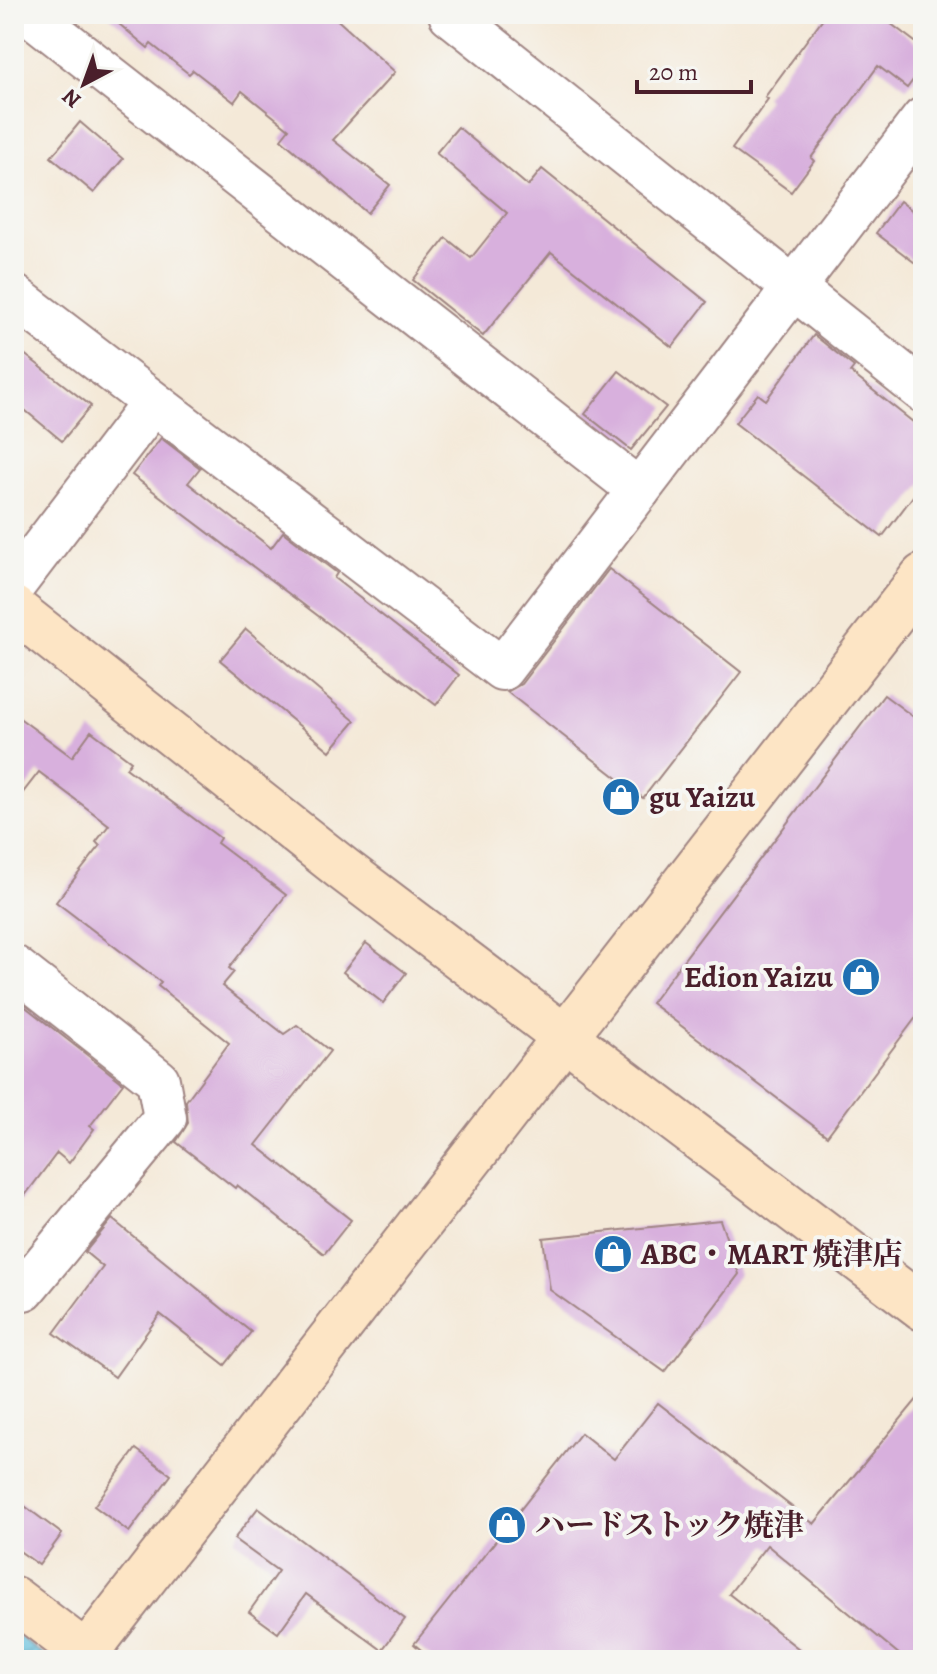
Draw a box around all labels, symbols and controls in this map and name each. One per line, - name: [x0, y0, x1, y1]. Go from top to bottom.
- north arrow: [44, 44, 124, 124]
- scale bar: [637, 44, 751, 94]
- text: 20 m: [649, 56, 698, 88]
- text: N: [56, 82, 87, 115]
- shop icon: gu Yaizu: [600, 776, 642, 818]
- place label: gu Yaizu: [649, 777, 756, 817]
- shop icon: Edion Yaizu: [840, 956, 882, 998]
- place label: Edion Yaizu: [684, 957, 834, 997]
- shop icon: ABC・MART 焼津店: [592, 1233, 634, 1275]
- place label: ABC・MART 焼津店: [640, 1234, 902, 1274]
- shop icon: ハードストック焼津: [486, 1504, 528, 1546]
- place label: ハードストック焼津: [535, 1505, 804, 1545]

